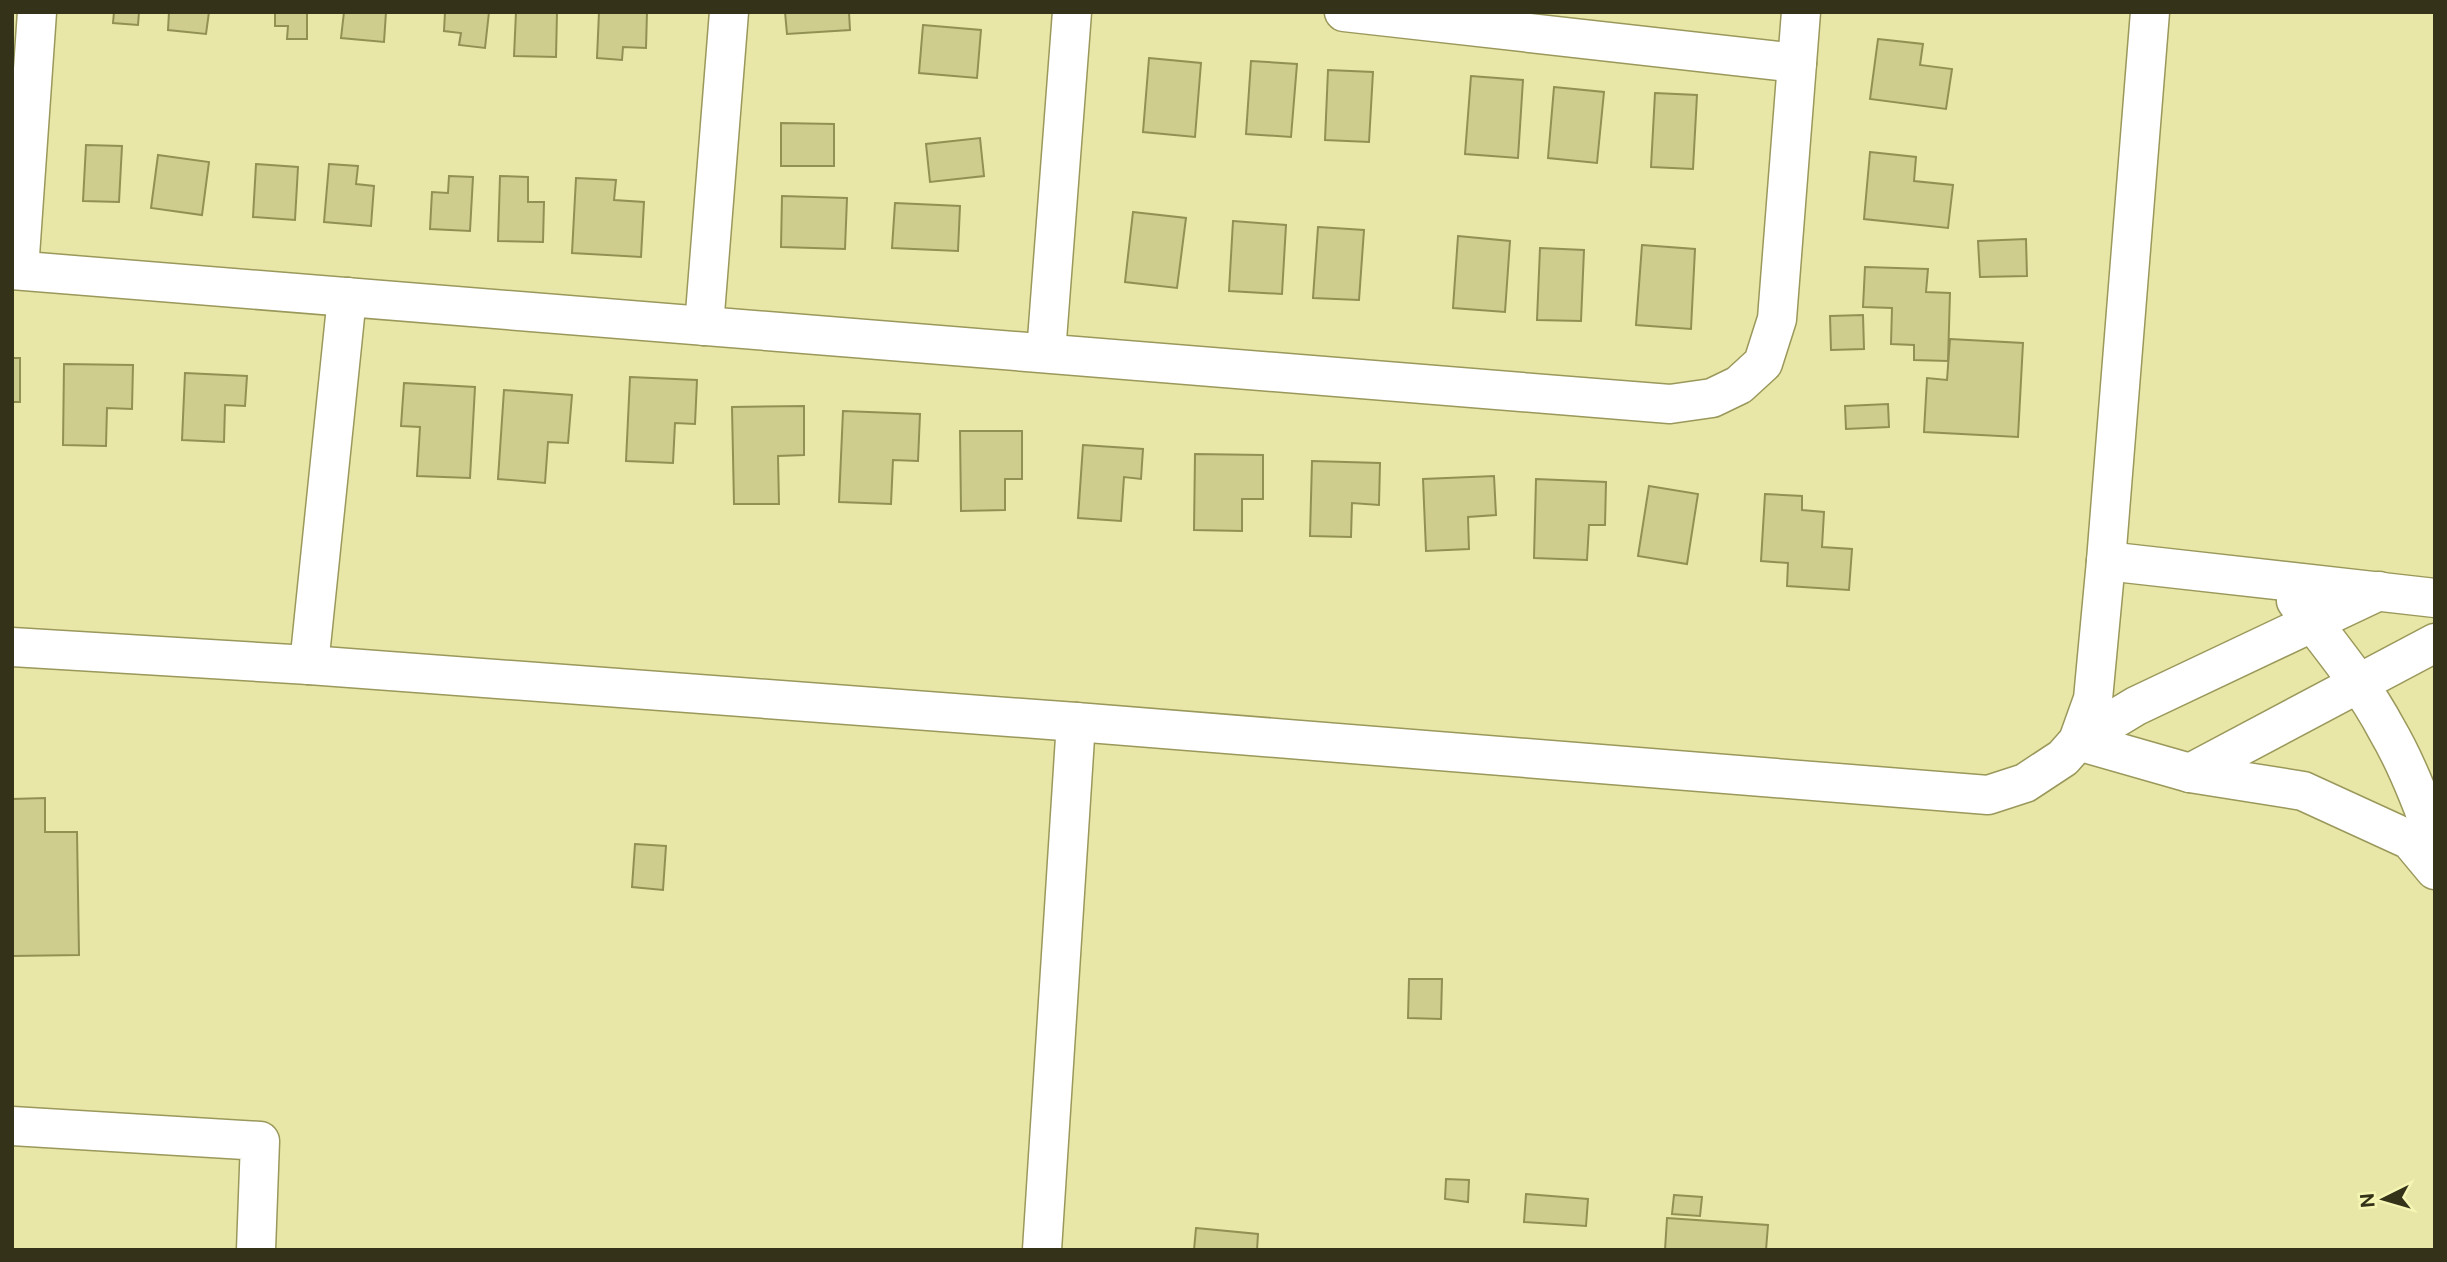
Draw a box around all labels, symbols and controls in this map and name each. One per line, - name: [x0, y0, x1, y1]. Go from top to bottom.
- north arrow: [2349, 1164, 2419, 1234]
- text: N: [2355, 1192, 2379, 1209]

